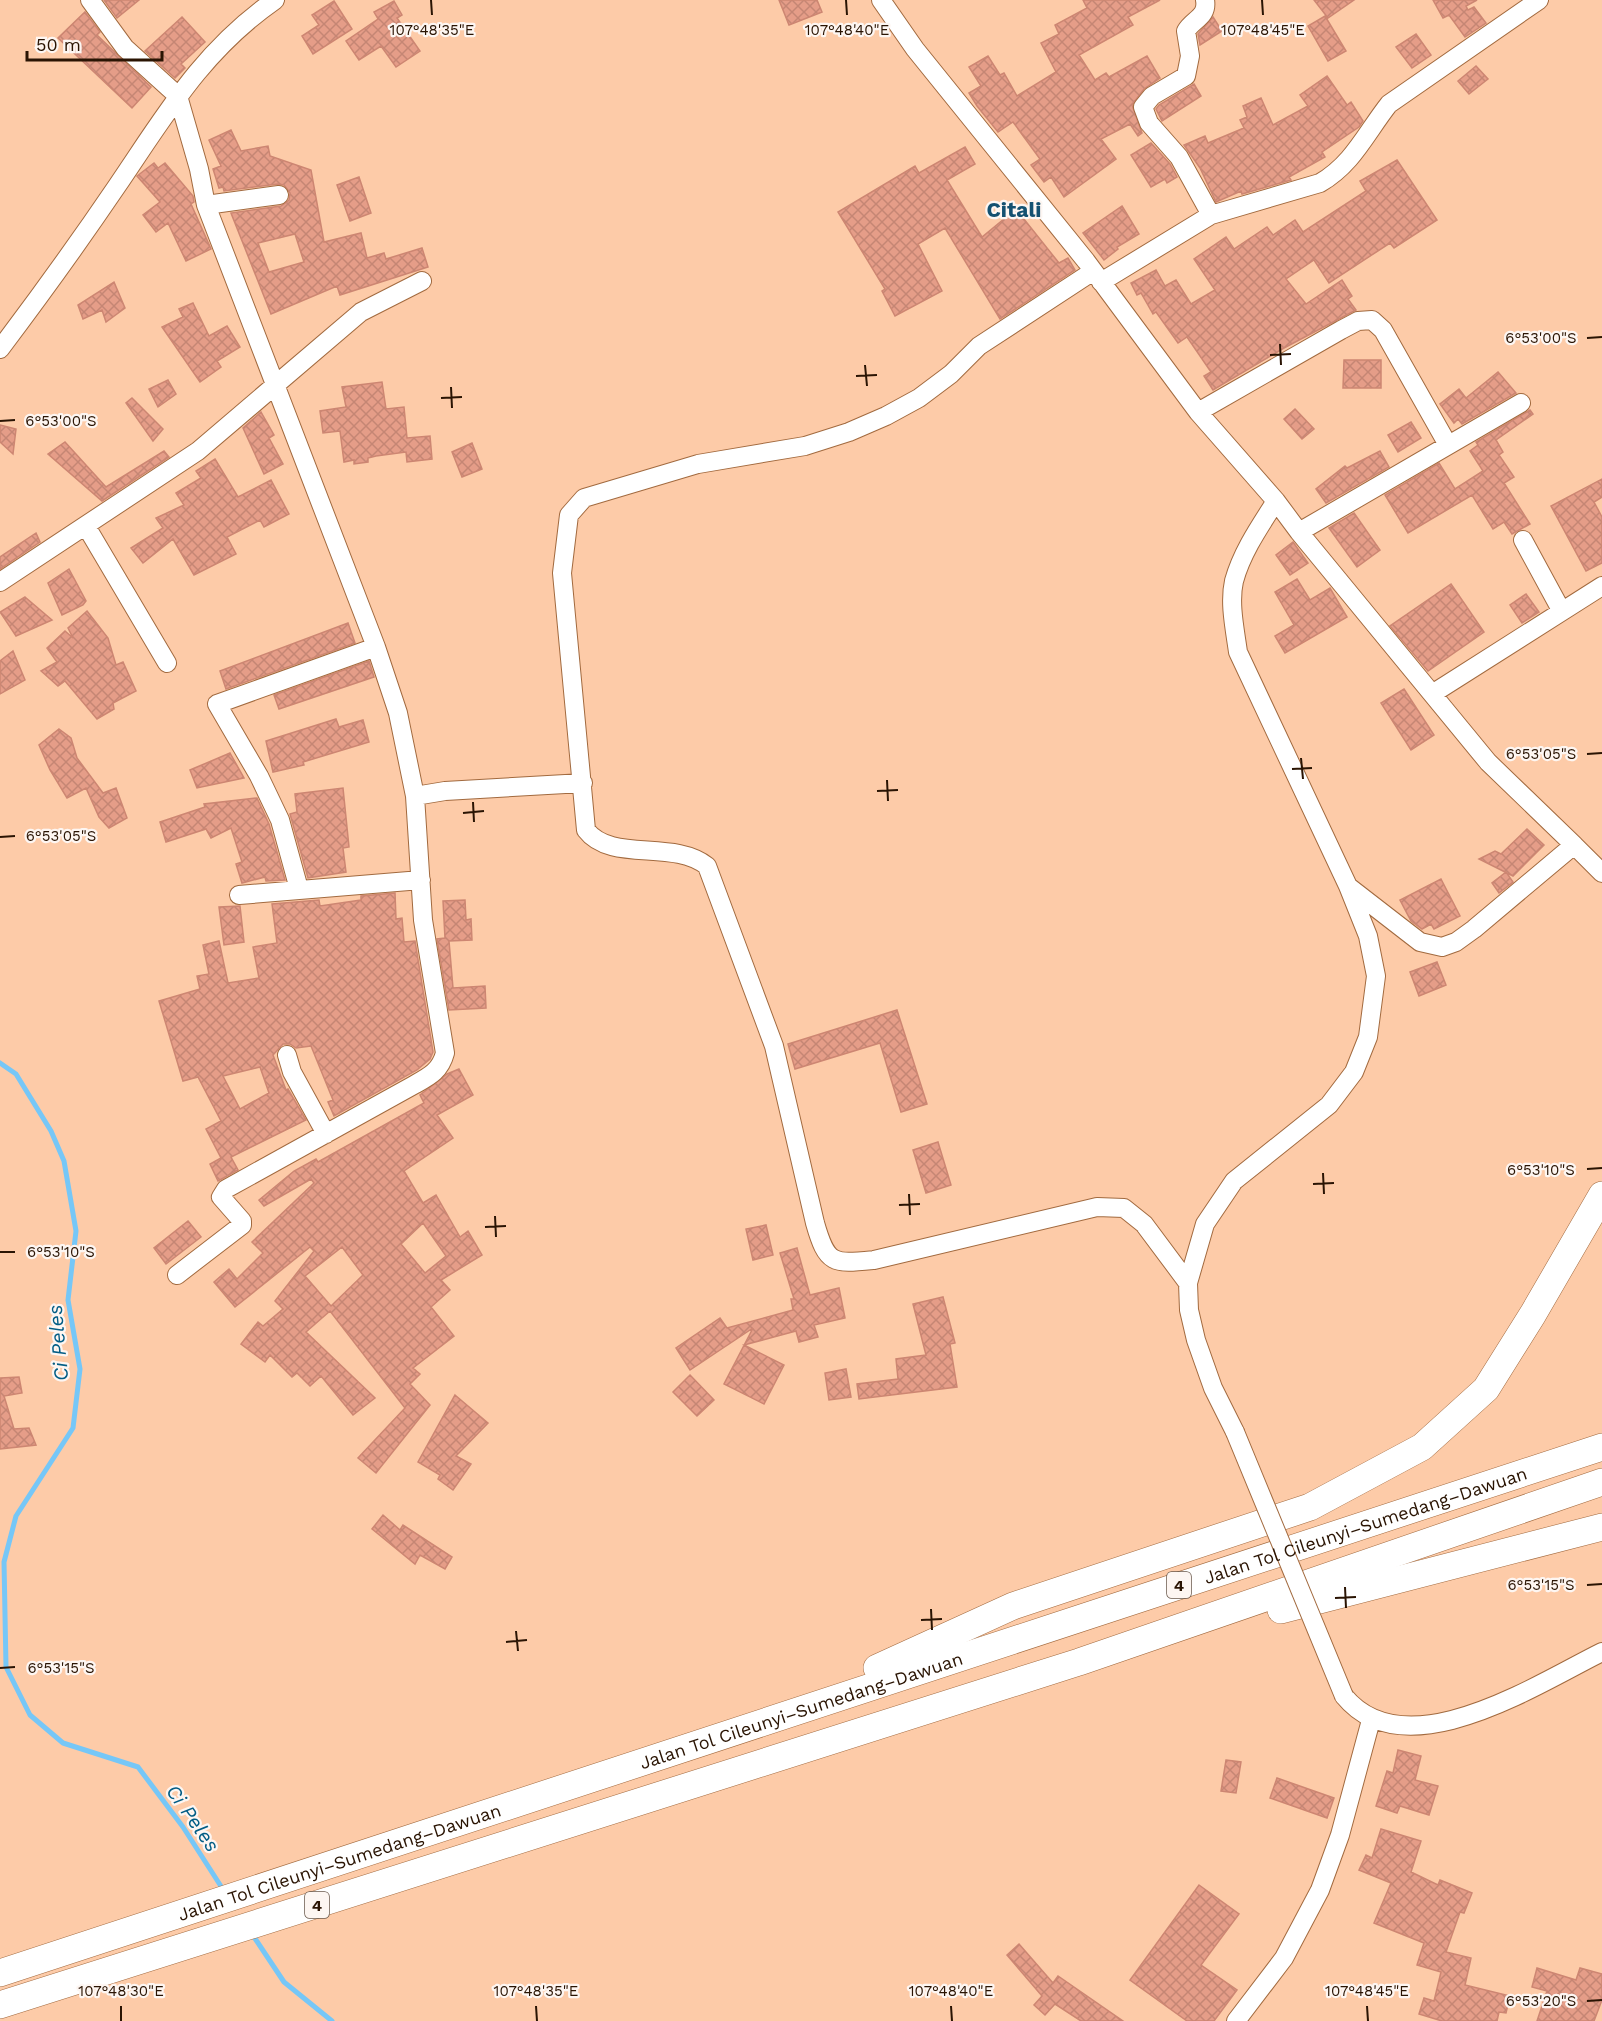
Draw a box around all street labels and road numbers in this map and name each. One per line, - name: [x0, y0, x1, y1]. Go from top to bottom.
- street label: Jalan Tol Cileunyi–Sumedang–Dawuan: [1201, 1462, 1530, 1588]
- road number: 4: [1167, 1572, 1191, 1598]
- street label: Jalan Tol Cileunyi–Sumedang–Dawuan: [637, 1647, 965, 1773]
- street label: Jalan Tol Cileunyi–Sumedang–Dawuan: [175, 1799, 503, 1924]
- road number: 4: [305, 1892, 329, 1918]

